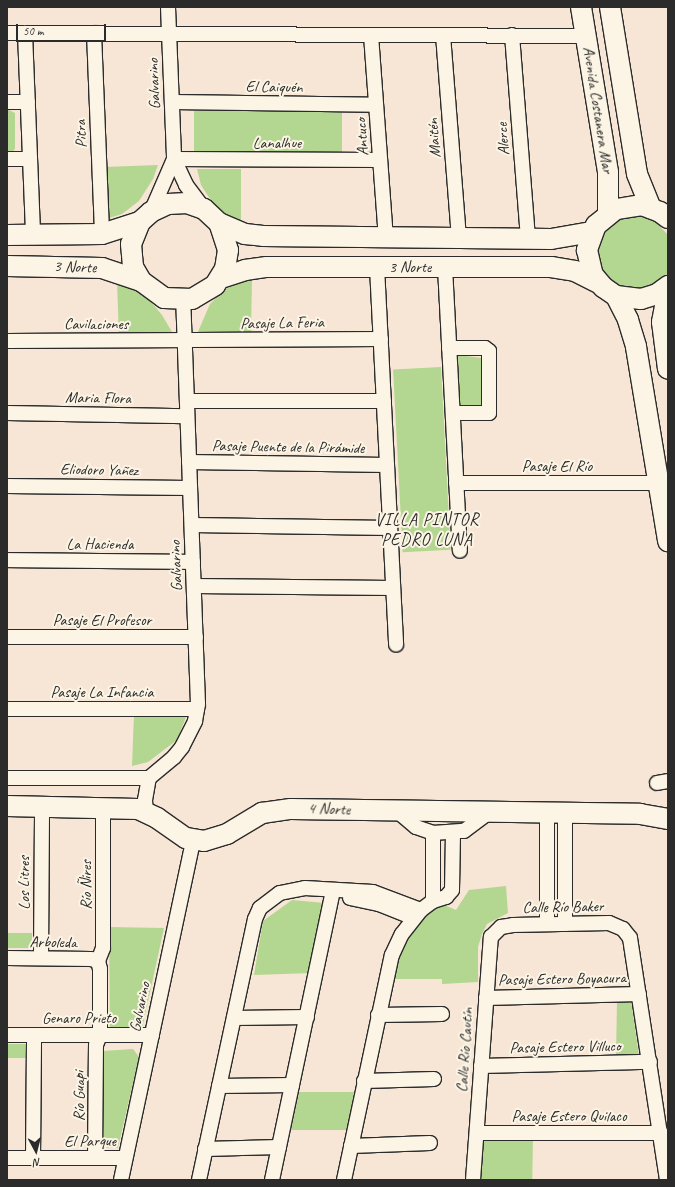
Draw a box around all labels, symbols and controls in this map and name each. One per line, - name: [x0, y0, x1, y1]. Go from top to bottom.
- scale bar: [18, 16, 108, 42]
- text: 50 m: [23, 23, 43, 39]
- street label: Avenida Costanera Mar: [578, 45, 618, 175]
- street label: Galvarino: [144, 58, 164, 110]
- street label: El Caiquén: [245, 77, 303, 97]
- street label: Antuco: [351, 117, 373, 157]
- street label: Maitén: [423, 118, 445, 158]
- street label: Pitra: [71, 120, 91, 148]
- street label: Alerce: [492, 122, 514, 156]
- street label: Lanalhue: [253, 133, 301, 153]
- street label: 3 Norte: [53, 257, 97, 277]
- street label: 3 Norte: [389, 257, 431, 277]
- street label: Pasaje La Feria: [240, 313, 324, 333]
- street label: Cavilaciones: [64, 314, 128, 334]
- street label: Maria Flora: [65, 388, 131, 408]
- street label: Pasaje Puente de la Pirámide: [211, 436, 365, 458]
- street label: Pasaje El Río: [522, 456, 592, 476]
- street label: Eliodoro Yañez: [60, 460, 138, 480]
- district label: VILLA PINTOR PEDRO LUNA: [376, 510, 478, 550]
- street label: La Hacienda: [66, 534, 134, 554]
- street label: Galvarino: [166, 540, 186, 592]
- street label: Pasaje El Profesor: [53, 610, 151, 630]
- street label: Pasaje La Infancia: [50, 682, 154, 702]
- street label: 4 Norte: [307, 799, 351, 819]
- street label: Los Litres: [14, 856, 34, 910]
- street label: Río Ñires: [76, 860, 96, 910]
- street label: Calle Río Baker: [522, 897, 604, 917]
- street label: Arboleda: [30, 932, 76, 952]
- street label: Pasaje Estero Boyacura: [498, 968, 626, 990]
- street label: Galvarino: [125, 980, 155, 1034]
- street label: Calle Río Cautín: [452, 1006, 478, 1094]
- street label: Genaro Prieto: [42, 1008, 116, 1028]
- street label: Pasaje Estero Villuco: [509, 1036, 621, 1058]
- street label: Río Guapi: [69, 1071, 89, 1121]
- street label: Pasaje Estero Quilaco: [511, 1106, 627, 1126]
- north arrow: [16, 1131, 56, 1171]
- street label: El Parque: [64, 1131, 116, 1151]
- text: N: [33, 1156, 42, 1170]

